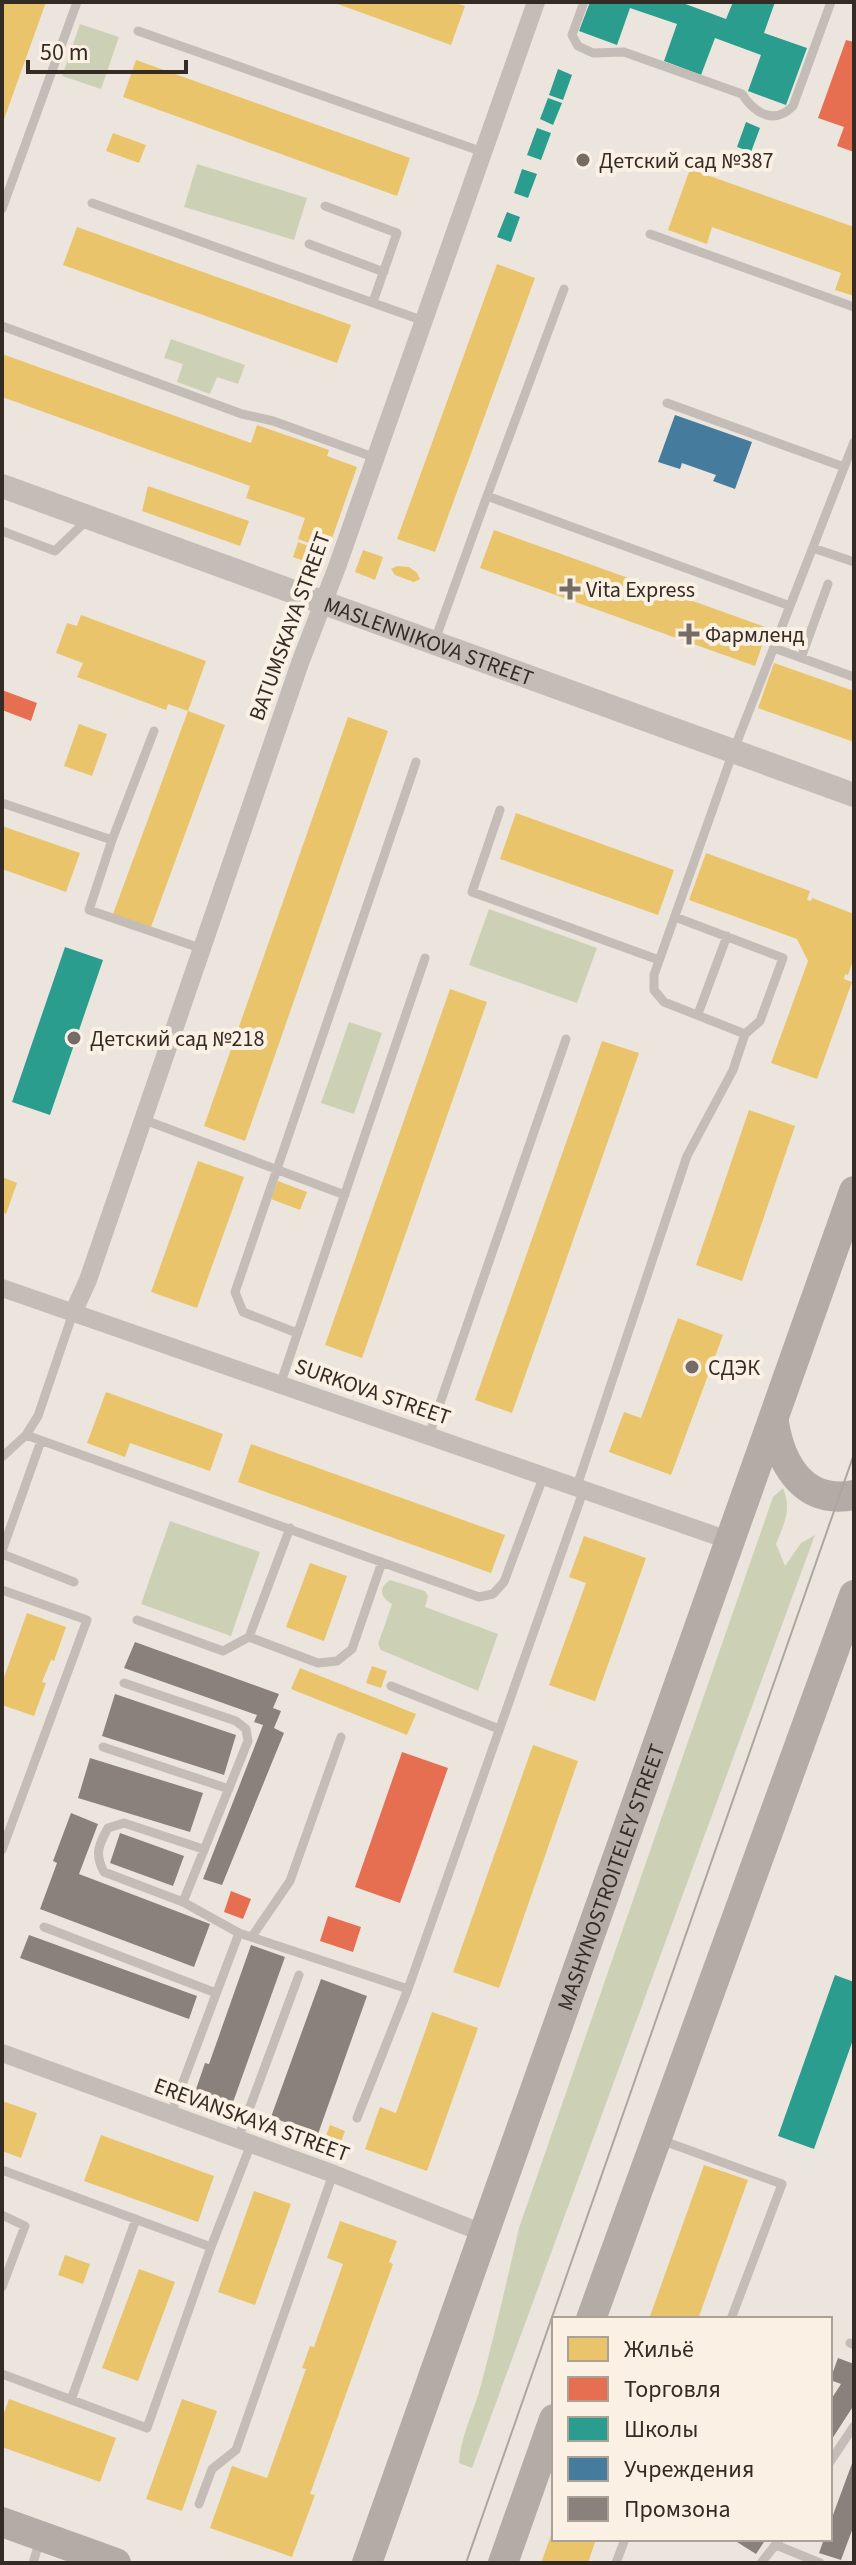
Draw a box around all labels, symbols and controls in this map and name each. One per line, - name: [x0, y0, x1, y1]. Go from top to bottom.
- scale bar: [28, 24, 186, 74]
- text: 50 m: [40, 35, 89, 70]
- place label: Детский сад №387: [599, 145, 773, 177]
- marker: Детский сад №387: [574, 151, 592, 169]
- street label: BATUMSKAYA STREET: [241, 527, 339, 725]
- place label: Vita Express: [586, 574, 695, 606]
- marker: Vita Express: [561, 580, 579, 598]
- street label: MASLENNIKOVA STREET: [319, 589, 538, 695]
- place label: Фармленд: [705, 619, 805, 651]
- marker: Фармленд: [680, 625, 698, 643]
- place label: Детский сад №218: [90, 1023, 264, 1055]
- marker: Детский сад №218: [65, 1029, 83, 1047]
- street label: SURKOVA STREET: [290, 1350, 455, 1434]
- place label: СДЭК: [708, 1352, 760, 1384]
- marker: СДЭК: [683, 1358, 701, 1376]
- street label: MASHYNOSTROITELEY STREET: [549, 1739, 674, 2015]
- street label: EREVANSKAYA STREET: [149, 2070, 354, 2170]
- legend: [552, 2317, 832, 2541]
- text: Жильё: [624, 2332, 694, 2367]
- text: Торговля: [624, 2372, 721, 2407]
- text: Школы: [624, 2412, 698, 2447]
- text: Учреждения: [624, 2452, 754, 2487]
- text: Промзона: [624, 2492, 731, 2527]

